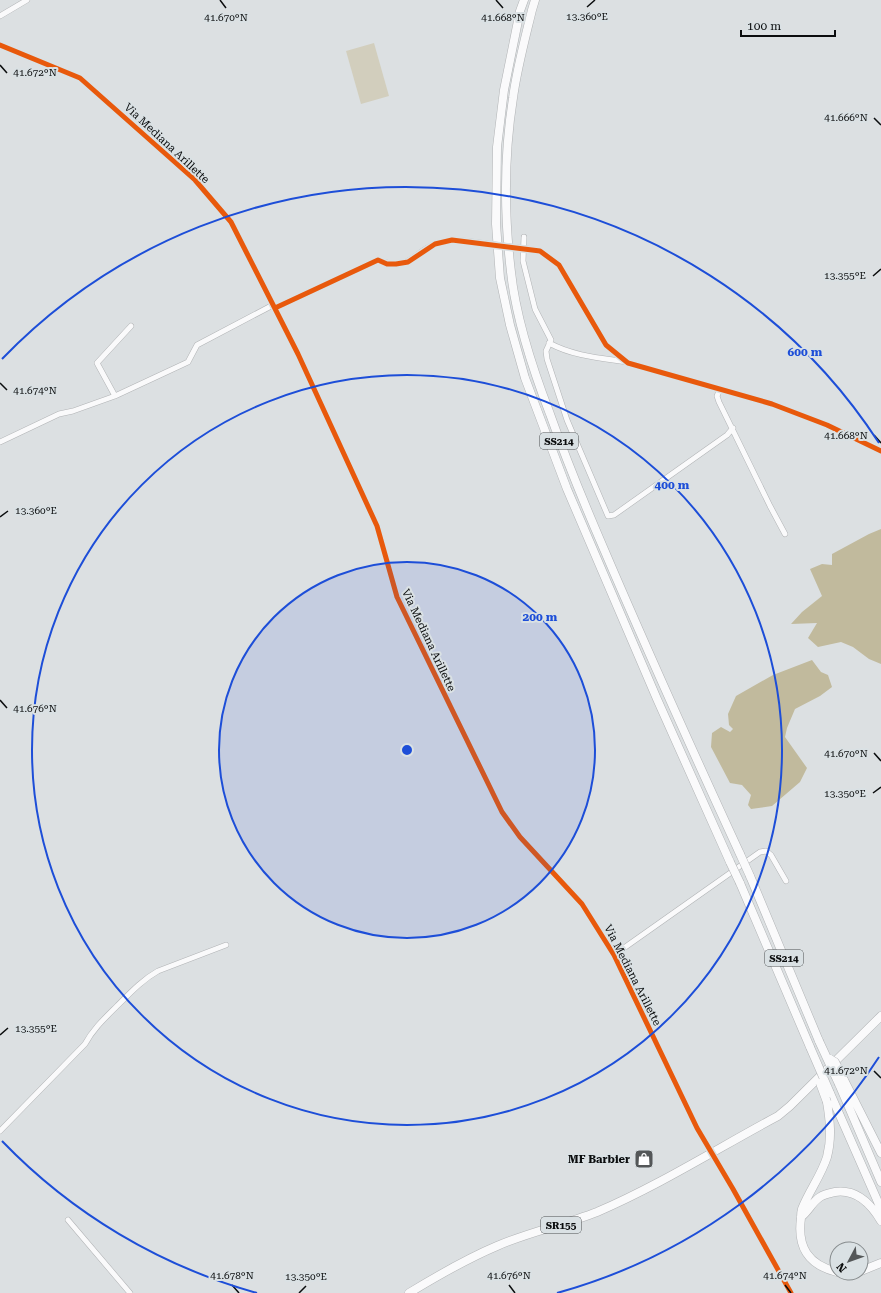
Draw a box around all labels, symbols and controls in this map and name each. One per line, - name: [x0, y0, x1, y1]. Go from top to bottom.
- text: 13.360°E: [566, 11, 608, 22]
- text: 41.670°N: [204, 12, 248, 23]
- text: 41.668°N: [481, 12, 525, 23]
- scale bar: [741, 12, 835, 38]
- text: 100 m: [747, 19, 781, 33]
- text: 41.672°N: [13, 67, 57, 78]
- street label: Via Mediana Arillette: [121, 101, 212, 186]
- text: 41.666°N: [824, 112, 868, 123]
- text: 13.355°E: [824, 270, 866, 281]
- text: 600 m: [788, 345, 823, 359]
- text: 41.674°N: [13, 385, 57, 396]
- text: 41.668°N: [824, 430, 868, 441]
- road number: SS214: [540, 433, 578, 449]
- text: 400 m: [655, 478, 690, 492]
- text: 13.360°E: [15, 505, 57, 516]
- street label: Via Mediana Arillette: [399, 587, 458, 694]
- text: 200 m: [523, 610, 558, 624]
- text: 41.676°N: [13, 703, 57, 714]
- centre of rings: [400, 743, 414, 757]
- text: 41.670°N: [824, 748, 868, 759]
- text: 13.350°E: [824, 788, 866, 799]
- street label: Via Mediana Arillette: [601, 923, 664, 1028]
- road number: SS214: [765, 950, 803, 966]
- text: 13.355°E: [15, 1023, 57, 1034]
- text: 41.672°N: [824, 1065, 868, 1076]
- shop icon: MF Barbier: [633, 1148, 655, 1170]
- place label: MF Barbier: [568, 1153, 630, 1166]
- road number: SR155: [541, 1217, 581, 1233]
- north arrow: [829, 1241, 869, 1281]
- text: N: [834, 1259, 850, 1275]
- text: 41.678°N: [210, 1270, 254, 1281]
- text: 41.676°N: [487, 1270, 531, 1281]
- text: 41.674°N: [763, 1270, 807, 1281]
- text: 13.350°E: [285, 1271, 327, 1282]

